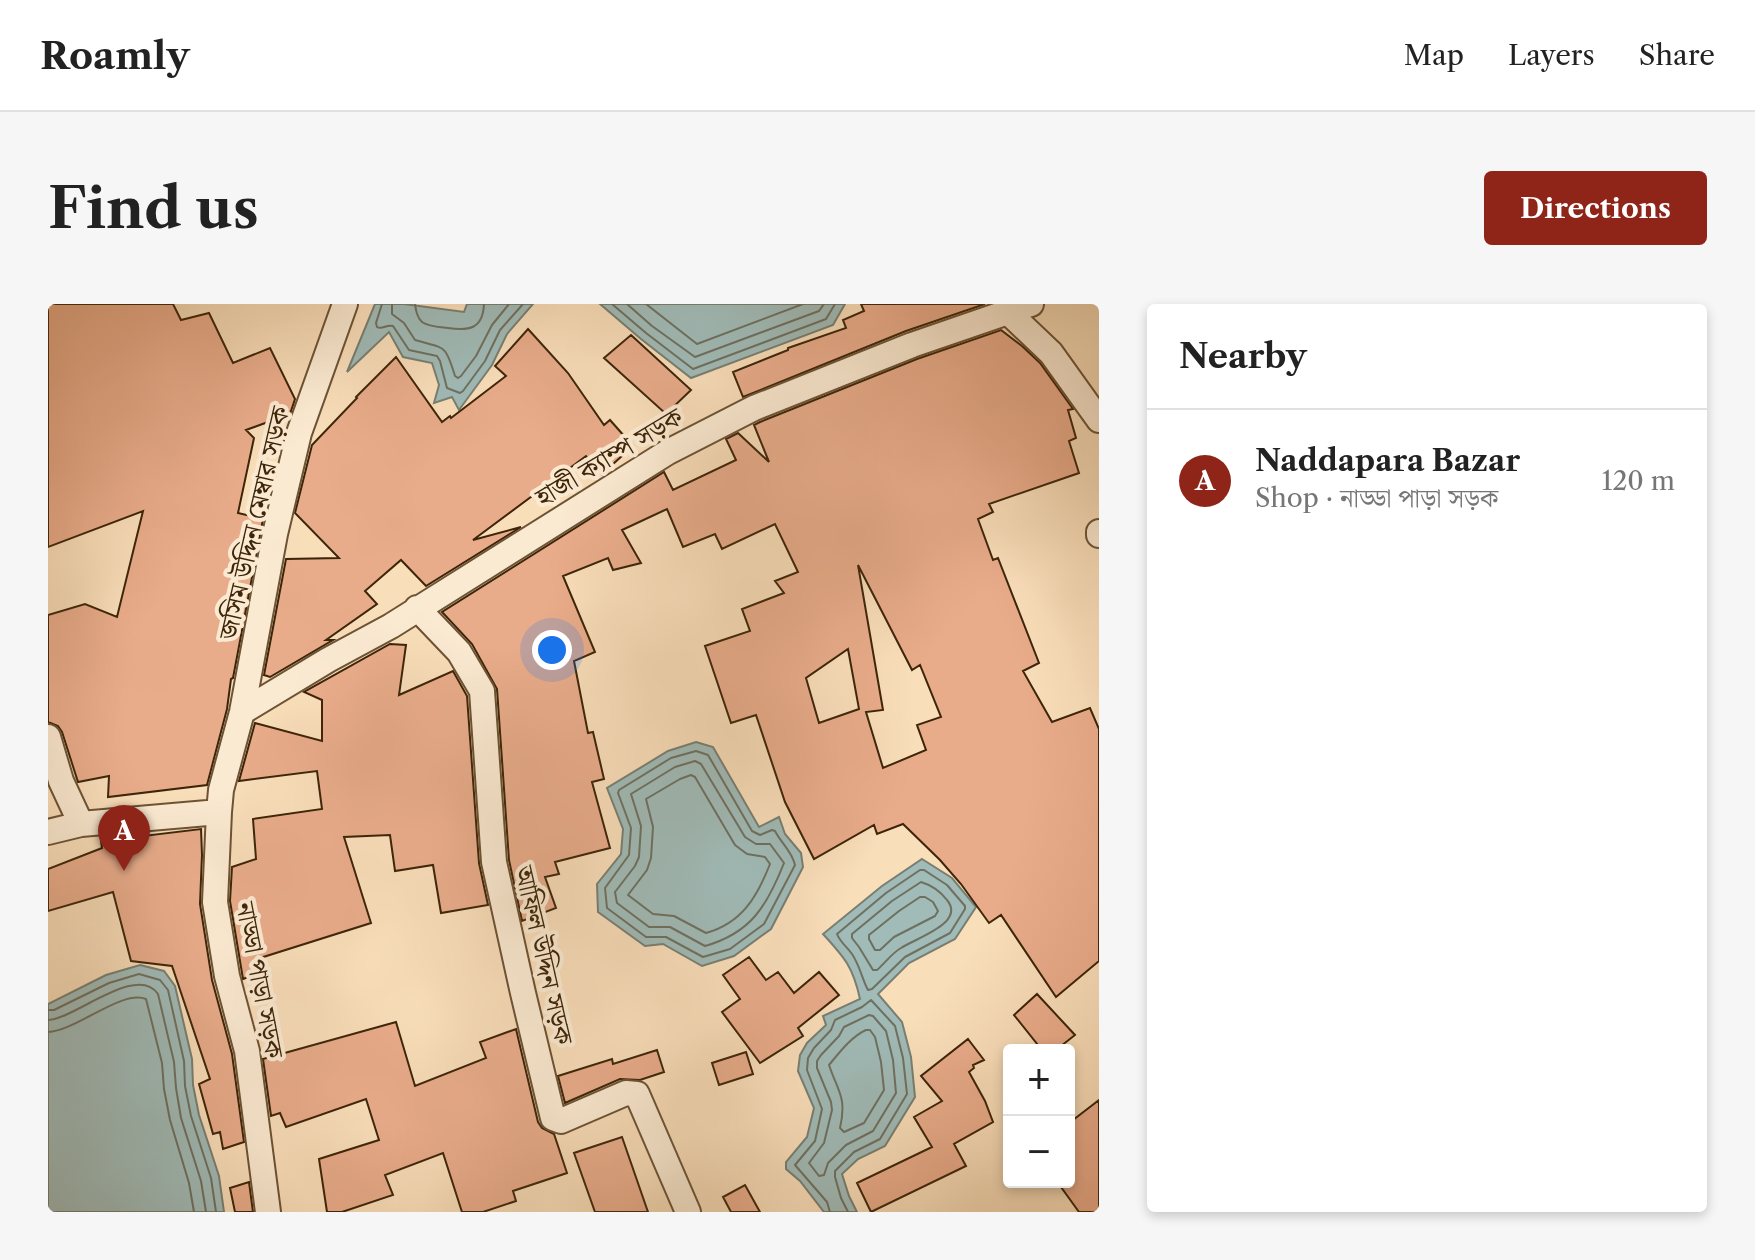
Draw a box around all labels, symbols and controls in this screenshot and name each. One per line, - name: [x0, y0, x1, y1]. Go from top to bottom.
- text: Roamly: [40, 32, 189, 79]
- text: Map: [1404, 38, 1464, 72]
- text: Layers: [1508, 38, 1595, 72]
- text: Share: [1639, 38, 1715, 72]
- button: Directions: [1484, 171, 1707, 245]
- text: Find us: [48, 174, 259, 243]
- text: Nearby: [1179, 335, 1307, 377]
- street label: হাজী ক্যাম্প সড়ক: [529, 400, 690, 514]
- street label: জসিম উদ্দিন মেম্বার সড়ক: [211, 402, 297, 644]
- text: Naddapara Bazar: [1255, 442, 1520, 479]
- text: A: [1195, 465, 1215, 497]
- text: 120 m: [1601, 465, 1675, 497]
- text: Shop · নাড্ডা পাড়া সড়ক: [1255, 482, 1498, 514]
- your location: [532, 630, 572, 670]
- pin: A: [98, 805, 150, 871]
- street label: আফিল উদ্দিন সড়ক: [508, 862, 580, 1049]
- street label: নাড্ডা পাড়া সড়ক: [229, 898, 291, 1062]
- map controls: [1003, 1044, 1075, 1188]
- button: +: [1003, 1044, 1075, 1116]
- button: −: [1003, 1116, 1075, 1188]

